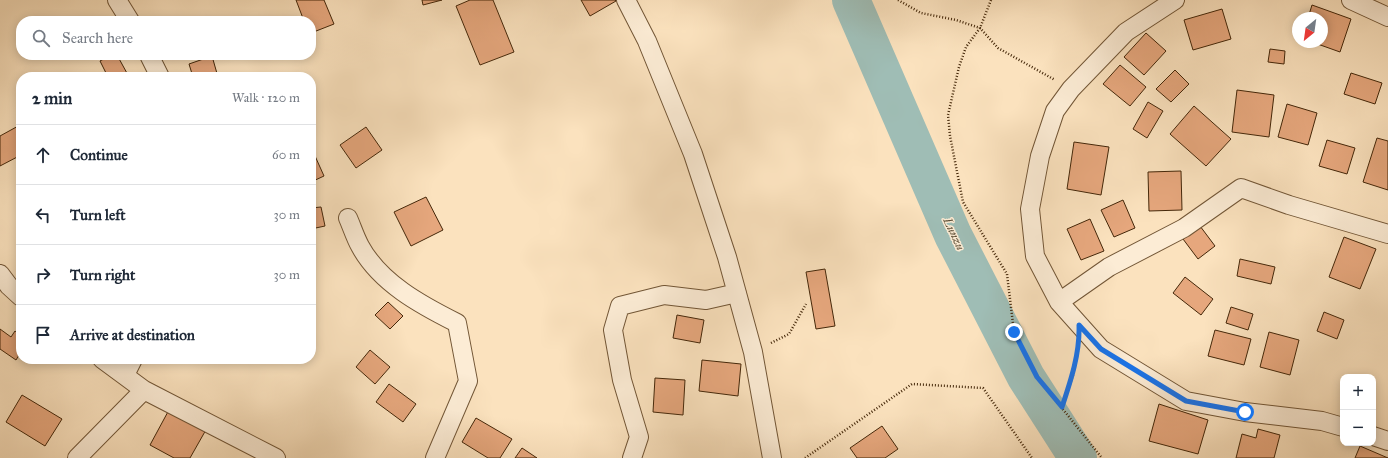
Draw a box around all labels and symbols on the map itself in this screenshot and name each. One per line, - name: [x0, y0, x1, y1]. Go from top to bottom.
- north arrow: [1292, 12, 1328, 48]
- water label: Lunzu: [940, 215, 968, 253]
- route end: [1005, 323, 1023, 341]
- route start: [1236, 403, 1254, 421]

